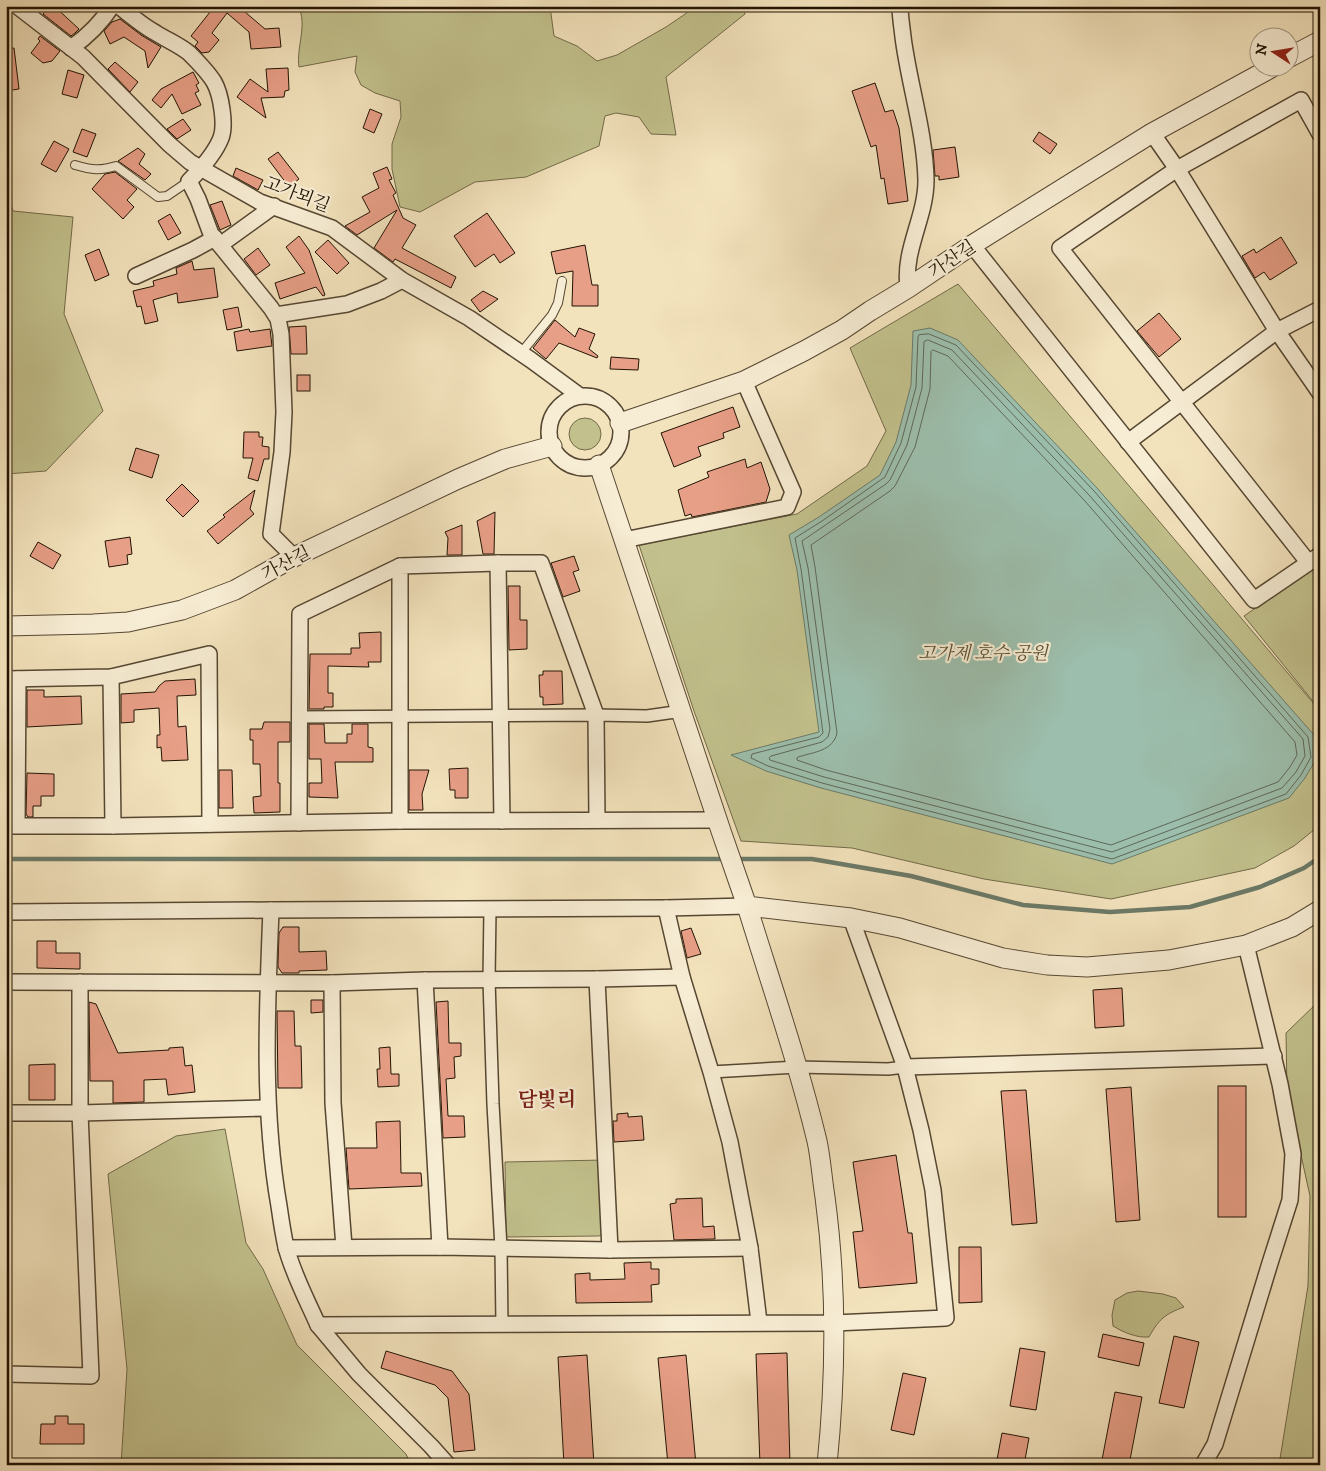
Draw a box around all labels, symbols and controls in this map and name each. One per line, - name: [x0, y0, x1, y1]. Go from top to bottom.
- north arrow: [1248, 28, 1298, 78]
- text: N: [1252, 42, 1272, 57]
- street label: 고가뫼길: [260, 172, 333, 218]
- street label: 가산길: [925, 236, 980, 284]
- street label: 가산길: [258, 542, 315, 586]
- park label: 고가제 호수 공원: [918, 643, 1049, 665]
- district label: 담빛리: [518, 1088, 576, 1113]

